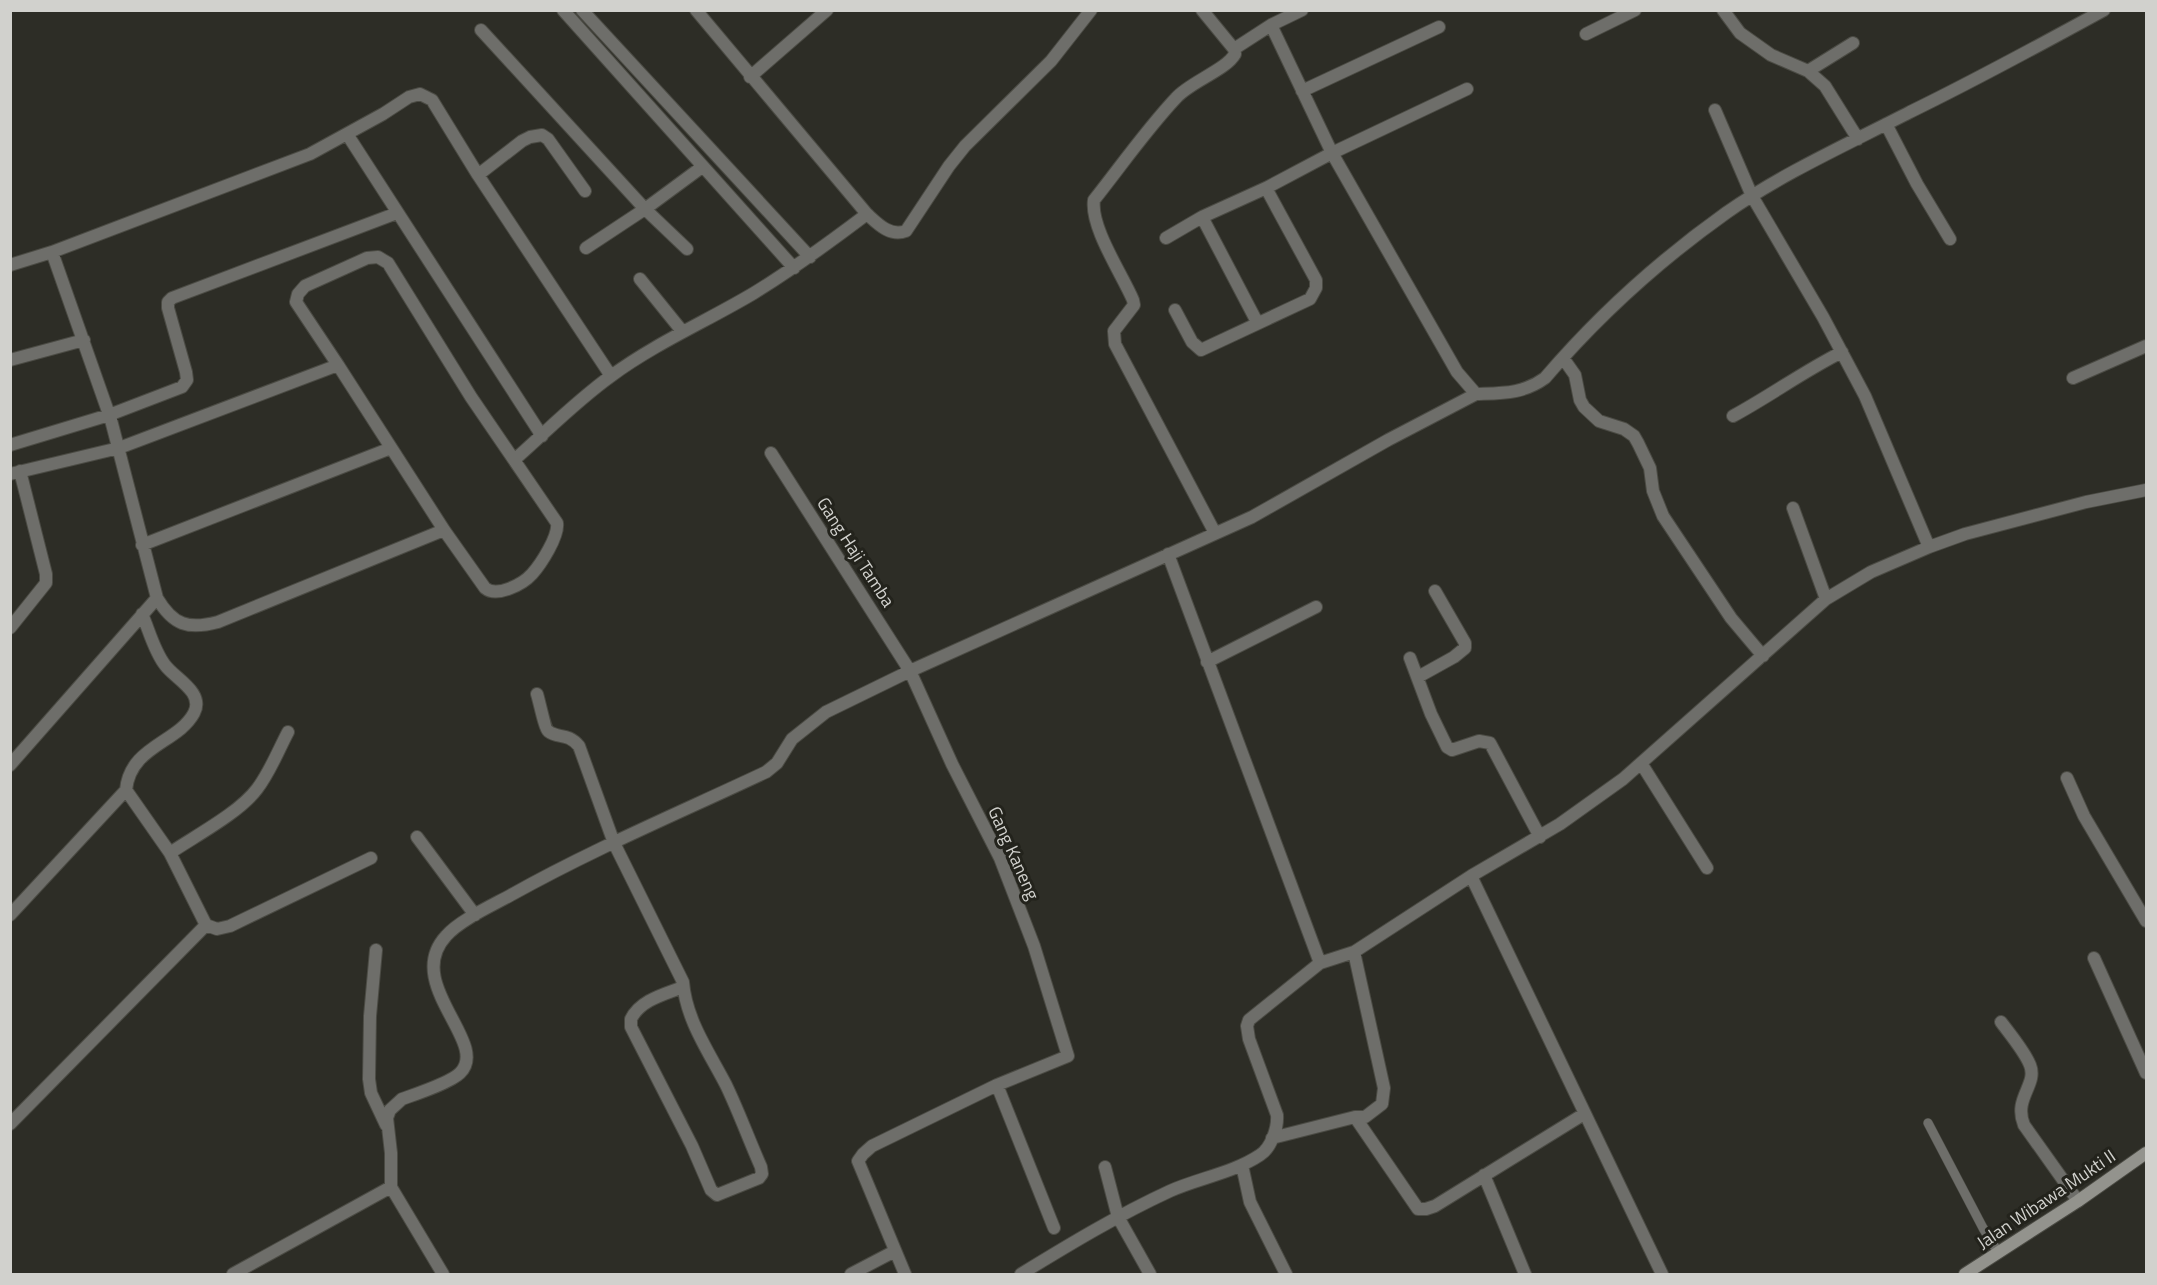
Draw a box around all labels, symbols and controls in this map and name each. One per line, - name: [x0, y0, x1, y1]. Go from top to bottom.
- street label: Gang Haji Tamba: [810, 492, 902, 612]
- street label: Gang Kaneng: [981, 802, 1047, 904]
- street label: Jalan Wibawa Mukti II: [1971, 1142, 2121, 1256]

